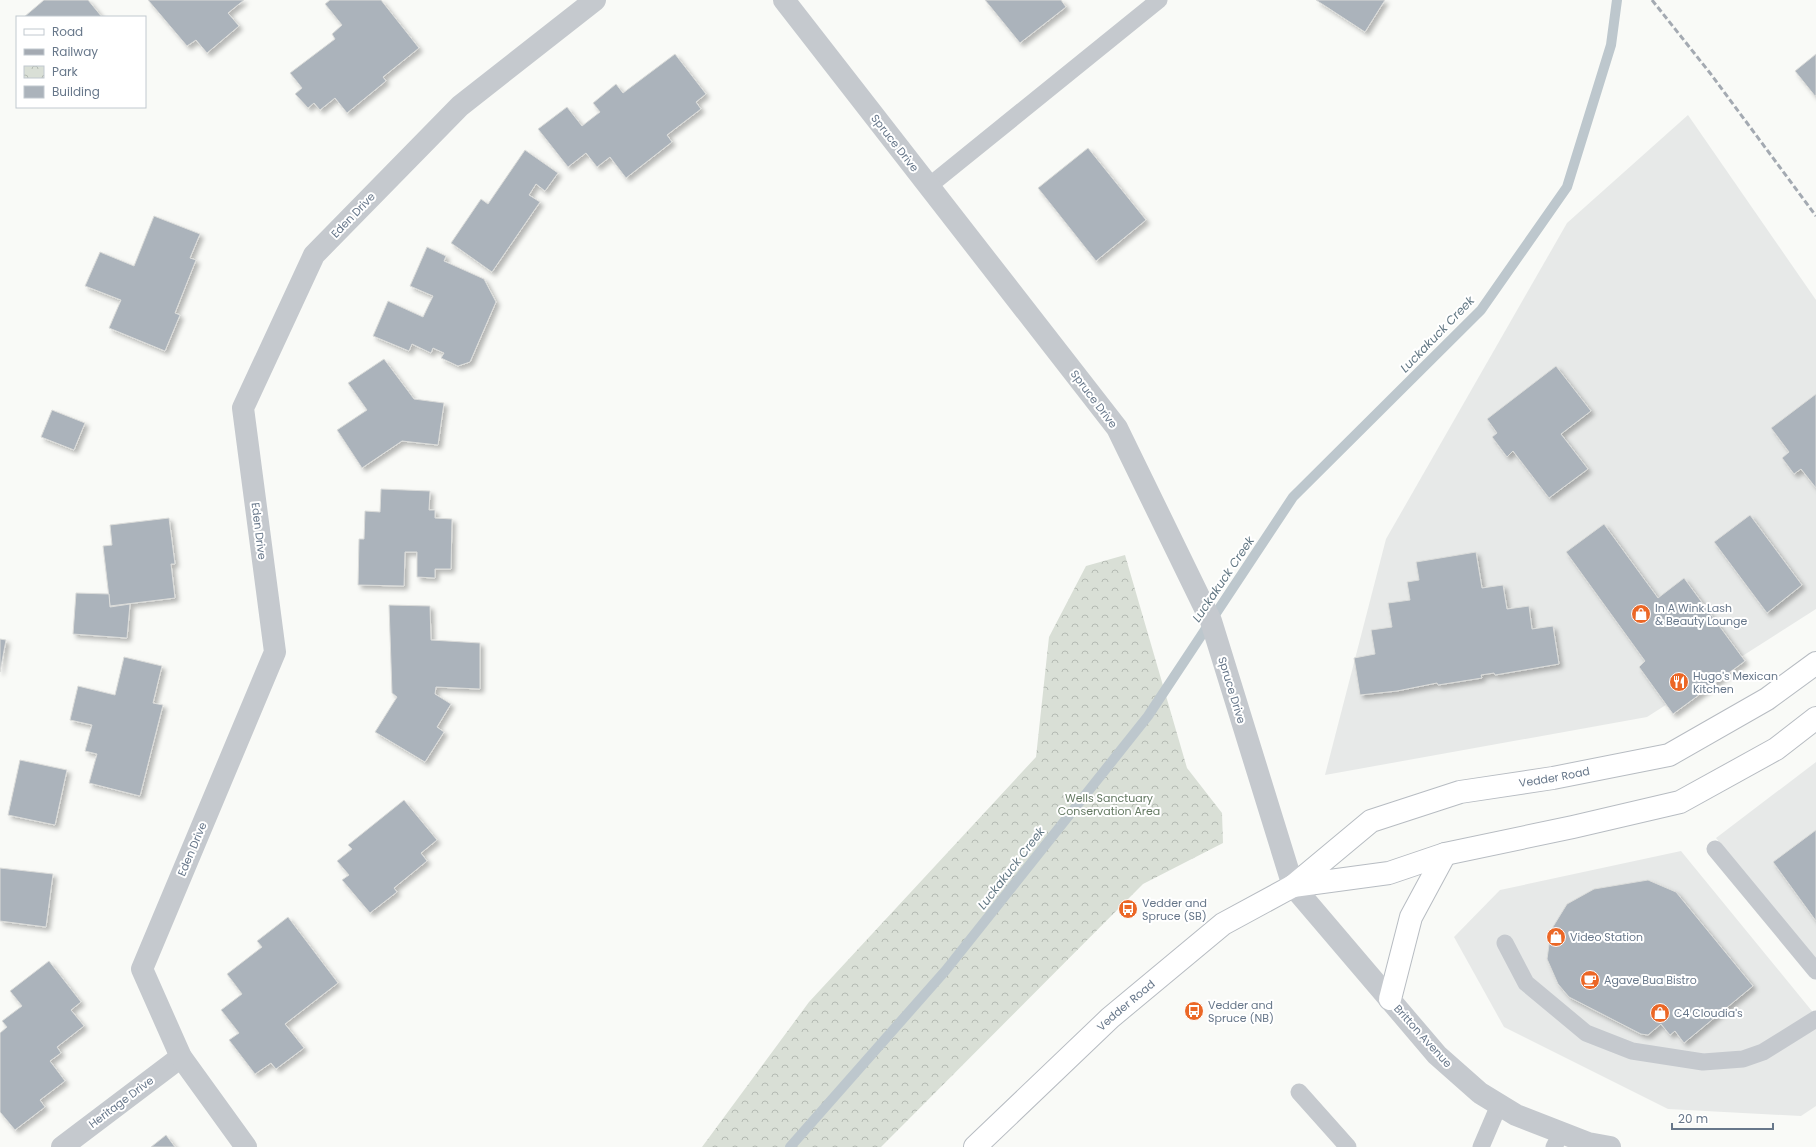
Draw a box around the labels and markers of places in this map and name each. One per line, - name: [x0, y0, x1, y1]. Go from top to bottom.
- place label: In A Wink Lash & Beauty Lounge: [1655, 600, 1748, 629]
- shop icon: In A Wink Lash & Beauty Lounge: [1630, 603, 1652, 625]
- place label: Hugo's Mexican Kitchen: [1693, 668, 1778, 697]
- restaurant icon: Hugo's Mexican Kitchen: [1668, 671, 1690, 693]
- place label: Vedder and Spruce (SB): [1142, 895, 1207, 924]
- bus stop icon: Vedder and Spruce (SB): [1117, 898, 1139, 920]
- shop icon: Video Station: [1545, 926, 1567, 948]
- place label: Video Station: [1570, 929, 1643, 945]
- cafe icon: Agave Bua Bistro: [1579, 969, 1601, 991]
- place label: Agave Bua Bistro: [1604, 972, 1697, 988]
- place label: Vedder and Spruce (NB): [1208, 997, 1274, 1026]
- bus stop icon: Vedder and Spruce (NB): [1183, 1000, 1205, 1022]
- shop icon: C4 Cloudia's: [1649, 1002, 1671, 1024]
- place label: C4 Cloudia's: [1674, 1005, 1743, 1021]

